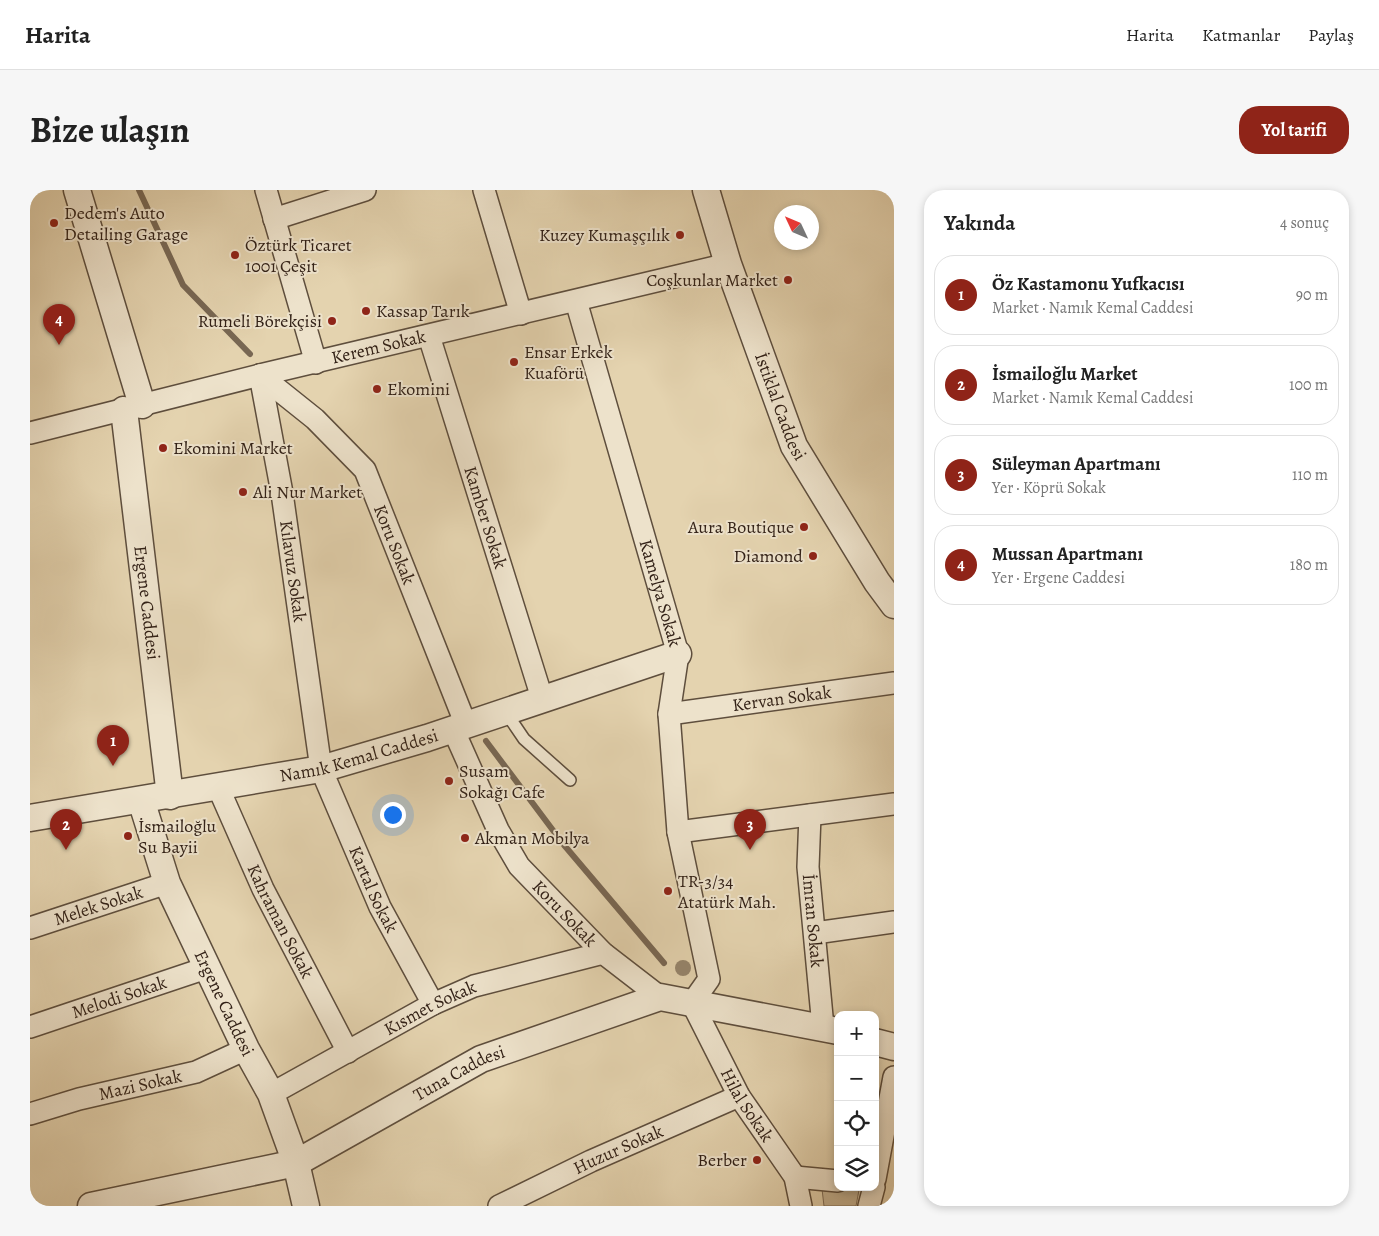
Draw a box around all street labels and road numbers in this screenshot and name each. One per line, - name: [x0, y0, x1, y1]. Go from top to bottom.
- street label: Kerem Sokak: [329, 324, 428, 370]
- street label: İstiklal Caddesi: [749, 349, 812, 465]
- street label: Kamber Sokak: [458, 463, 513, 572]
- street label: Koru Sokak: [368, 501, 421, 588]
- street label: Kılavuz Sokak: [274, 519, 312, 624]
- street label: Kamelya Sokak: [633, 536, 687, 650]
- street label: Ergene Caddesi: [128, 544, 166, 661]
- street label: Kervan Sokak: [731, 680, 833, 717]
- street label: Namık Kemal Caddesi: [278, 723, 441, 788]
- street label: Kartal Sokak: [343, 842, 404, 937]
- street label: Kahraman Sokak: [241, 860, 319, 982]
- street label: İmran Sokak: [797, 873, 829, 969]
- street label: Koru Sokak: [527, 875, 603, 952]
- street label: Melek Sokak: [51, 880, 146, 931]
- street label: Ergene Caddesi: [189, 946, 260, 1061]
- street label: Melodi Sokak: [68, 970, 170, 1024]
- street label: Kısmet Sokak: [380, 975, 480, 1041]
- street label: Tuna Caddesi: [409, 1040, 508, 1107]
- street label: Mazi Sokak: [96, 1064, 184, 1106]
- street label: Hilal Sokak: [715, 1064, 779, 1147]
- street label: Huzur Sokak: [569, 1119, 667, 1180]

